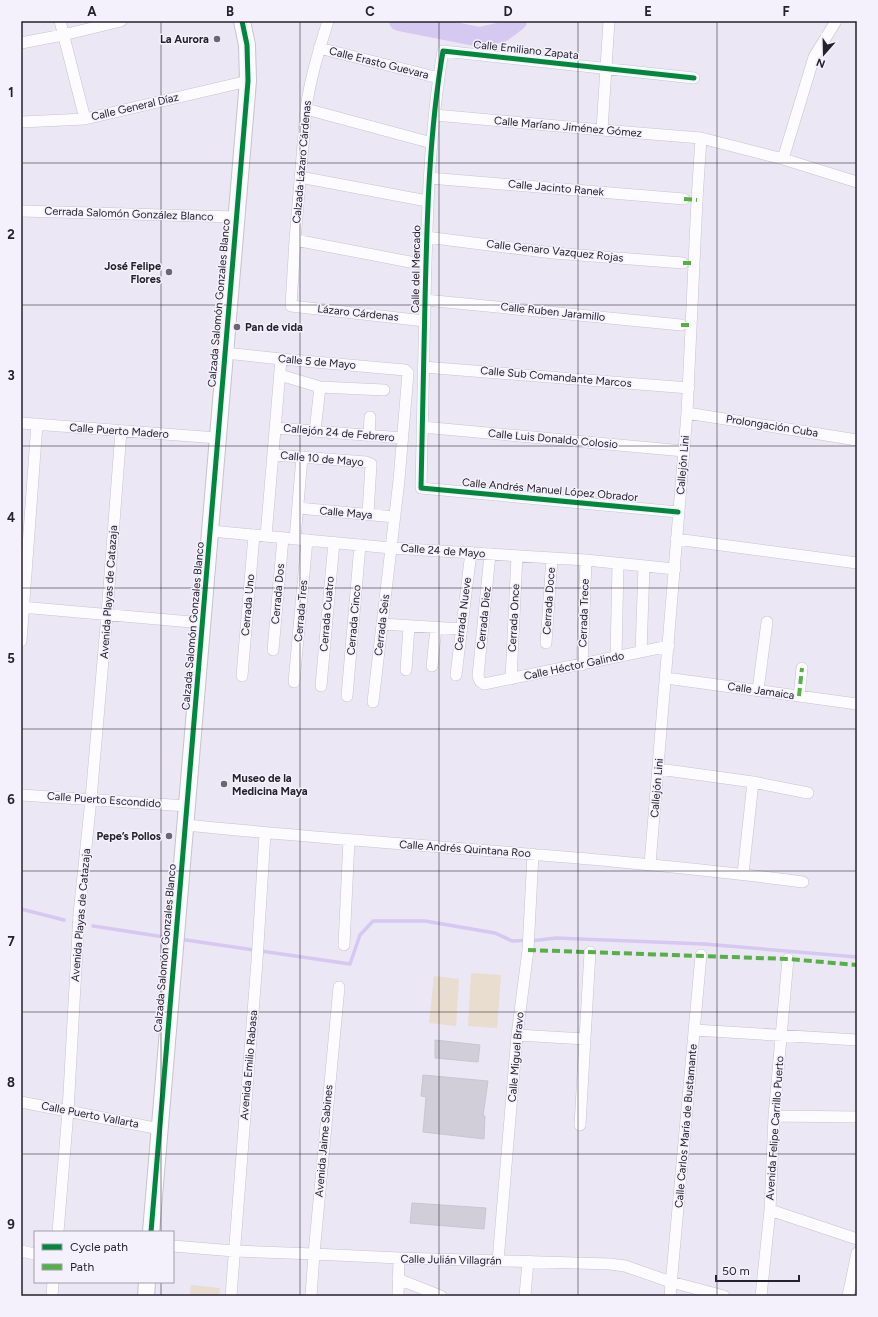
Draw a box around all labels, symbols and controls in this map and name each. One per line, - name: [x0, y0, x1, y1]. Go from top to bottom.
- text: A: [87, 4, 97, 19]
- text: B: [226, 4, 234, 19]
- text: C: [365, 4, 375, 19]
- text: D: [503, 4, 513, 19]
- text: E: [644, 4, 652, 19]
- text: F: [782, 4, 790, 19]
- place label: La Aurora: [160, 33, 209, 46]
- marker: La Aurora: [212, 34, 222, 44]
- north arrow: [804, 34, 844, 74]
- street label: Calle Emiliano Zapata: [473, 38, 579, 62]
- street label: Calle Erasto Guevara: [328, 44, 430, 82]
- text: N: [815, 55, 827, 70]
- text: 1: [8, 85, 14, 100]
- street label: Calle General Díaz: [90, 91, 180, 123]
- street label: Calzada Lázaro Cárdenas: [290, 100, 314, 224]
- street label: Calle Maríano Jiménez Gómez: [493, 114, 643, 140]
- street label: Calle Jacinto Ranek: [507, 177, 605, 199]
- street label: Cerrada Salomón González Blanco: [44, 205, 214, 223]
- street label: Calzada Salomón Gonzales Blanco: [205, 218, 233, 388]
- street label: Calle del Mercado: [409, 225, 423, 313]
- text: 2: [7, 227, 15, 242]
- street label: Calle Genaro Vazquez Rojas: [486, 237, 624, 265]
- place label: José Felipe Flores: [104, 260, 161, 286]
- marker: José Felipe Flores: [164, 267, 174, 277]
- street label: Calle Ruben Jaramillo: [500, 300, 606, 324]
- street label: Lázaro Cárdenas: [317, 302, 399, 324]
- place label: Pan de vida: [245, 321, 303, 334]
- marker: Pan de vida: [232, 322, 242, 332]
- street label: Calle 5 de Mayo: [277, 352, 357, 372]
- street label: Calle Sub Comandante Marcos: [480, 364, 632, 390]
- text: 3: [7, 368, 15, 383]
- street label: Prolongación Cuba: [725, 412, 819, 440]
- street label: Calle Puerto Madero: [69, 421, 169, 441]
- street label: Callejón 24 de Febrero: [283, 422, 395, 444]
- street label: Calle Luis Donaldo Colosio: [488, 427, 618, 451]
- street label: Callejón Lini: [674, 435, 692, 495]
- street label: Calle 10 de Mayo: [280, 449, 364, 469]
- street label: Calle Andrés Manuel López Obrador: [461, 476, 639, 504]
- street label: Calle Maya: [319, 504, 373, 522]
- text: 4: [7, 510, 15, 525]
- street label: Avenida Playas de Catazaja: [98, 525, 120, 659]
- street label: Calzada Salomón Gonzales Blanco: [179, 541, 207, 711]
- street label: Calle 24 de Mayo: [400, 542, 486, 560]
- street label: Cerrada Dos: [269, 563, 287, 625]
- street label: Cerrada Doce: [540, 567, 558, 635]
- street label: Cerrada Uno: [239, 574, 257, 636]
- street label: Cerrada Cuatro: [317, 576, 337, 652]
- street label: Cerrada Nueve: [452, 577, 474, 651]
- street label: Cerrada Trece: [576, 578, 592, 648]
- street label: Cerrada Tres: [292, 579, 310, 643]
- street label: Cerrada Cinco: [344, 584, 364, 656]
- street label: Cerrada Once: [506, 584, 522, 652]
- street label: Cerrada Diez: [474, 586, 494, 650]
- street label: Cerrada Seis: [372, 593, 392, 657]
- street label: Calle Héctor Galindo: [523, 649, 625, 683]
- text: 5: [7, 651, 15, 666]
- street label: Calle Jamaica: [727, 680, 795, 702]
- street label: Callejón Lini: [648, 758, 666, 818]
- place label: Museo de la Medicina Maya: [232, 772, 308, 798]
- marker: Museo de la Medicina Maya: [219, 779, 229, 789]
- street label: Calle Puerto Escondido: [46, 790, 162, 810]
- text: 6: [7, 792, 15, 807]
- place label: Pepe’s Pollos: [97, 830, 161, 843]
- marker: Pepe’s Pollos: [164, 831, 174, 841]
- street label: Calle Andrés Quintana Roo: [399, 838, 531, 860]
- street label: Avenida Playas de Catazaja: [69, 848, 93, 982]
- street label: Calzada Salomón Gonzales Blanco: [151, 863, 179, 1033]
- text: 7: [7, 934, 15, 949]
- street label: Avenida Emilio Rabasa: [238, 1010, 260, 1120]
- street label: Calle Miguel Bravo: [506, 1011, 526, 1103]
- street label: Calle Carlos María de Bustamante: [672, 1043, 700, 1209]
- street label: Avenida Felipe Carrillo Puerto: [763, 1055, 787, 1201]
- text: 8: [7, 1075, 15, 1090]
- street label: Avenida Jaime Sabines: [313, 1084, 335, 1198]
- street label: Calle Puerto Vallarta: [40, 1099, 140, 1131]
- text: 9: [7, 1217, 15, 1232]
- legend: [34, 1231, 174, 1283]
- text: Cycle path: [70, 1240, 128, 1254]
- street label: Calle Julián Villagrán: [400, 1253, 502, 1267]
- scale bar: [716, 1257, 799, 1283]
- text: Path: [70, 1260, 94, 1274]
- text: 50 m: [722, 1264, 750, 1278]

